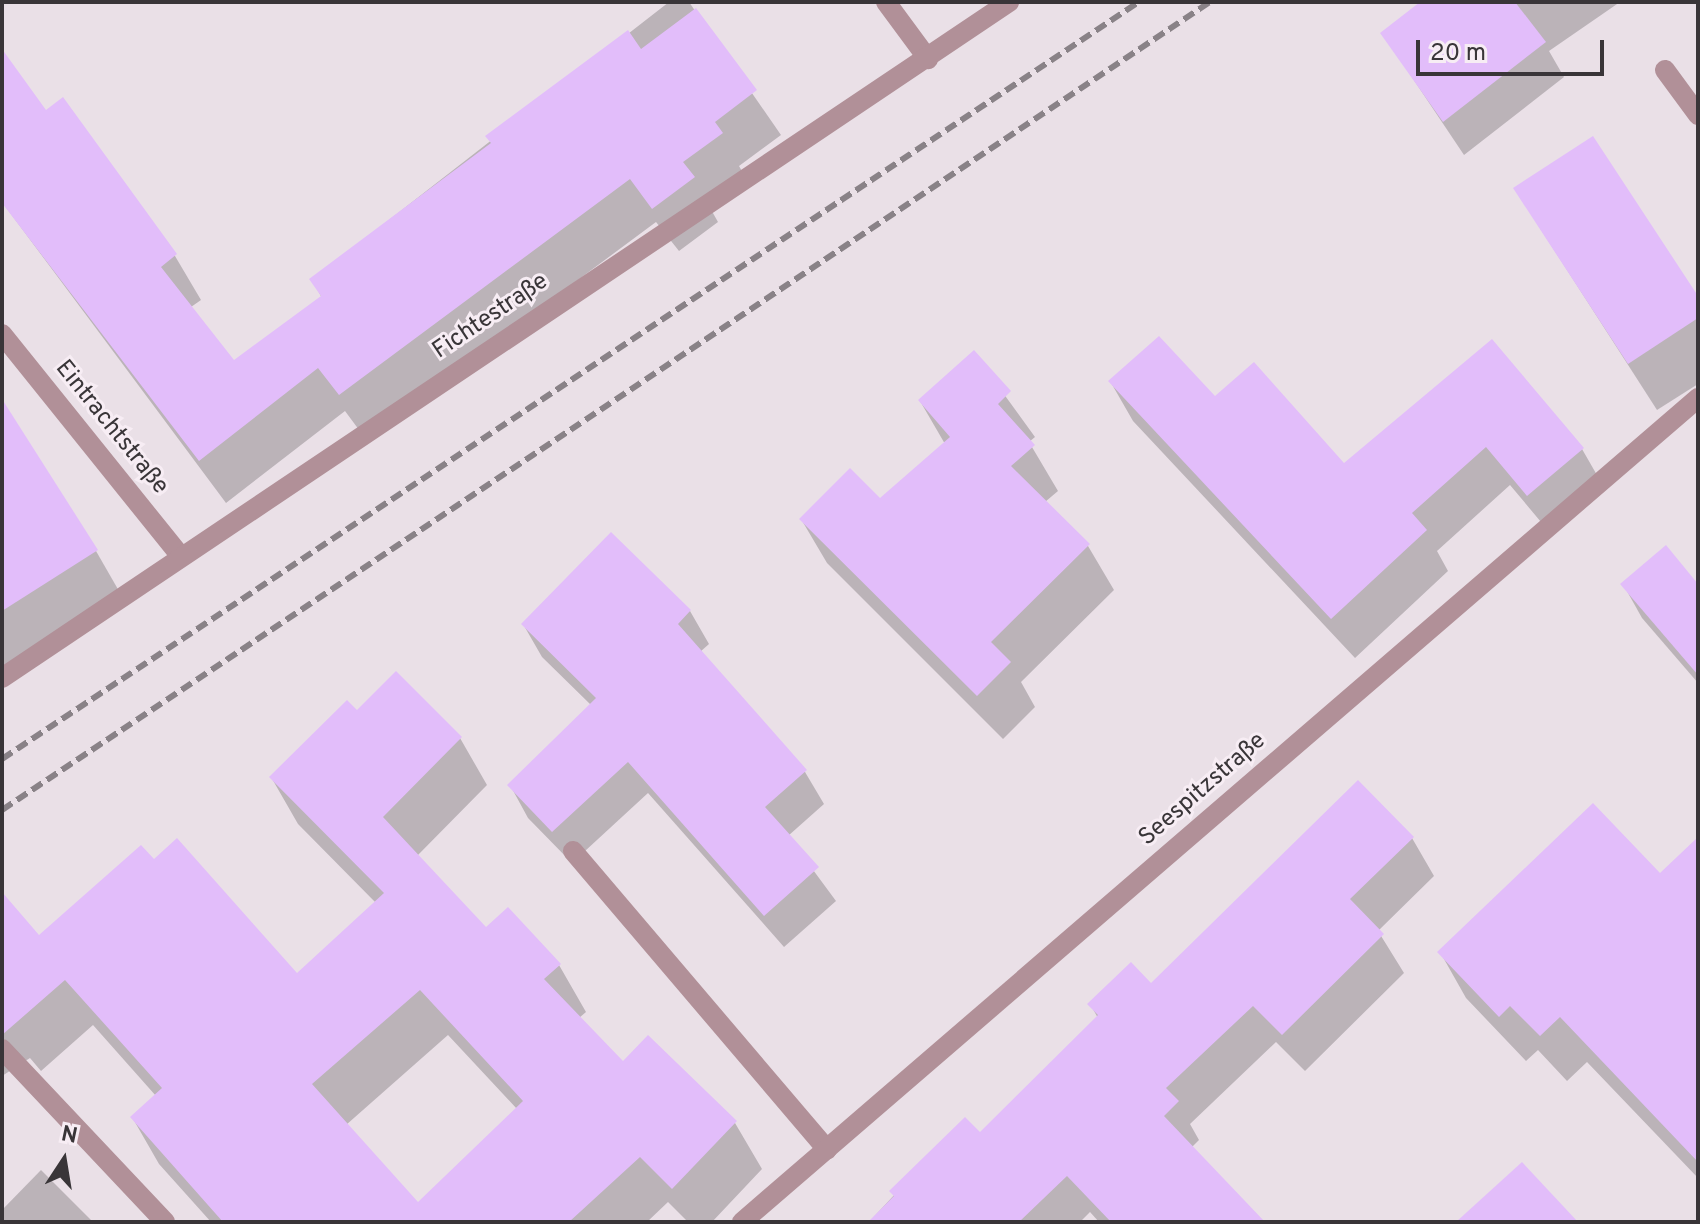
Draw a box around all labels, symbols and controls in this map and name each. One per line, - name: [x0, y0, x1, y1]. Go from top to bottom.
- scale bar: [1420, 24, 1608, 74]
- text: 20 m: [1430, 39, 1486, 69]
- street label: Fichtestraße: [428, 268, 554, 366]
- street label: Eintrachtstraße: [48, 355, 174, 501]
- street label: Seespitzstraße: [1134, 727, 1272, 853]
- north arrow: [24, 1120, 104, 1200]
- text: N: [59, 1121, 80, 1151]

